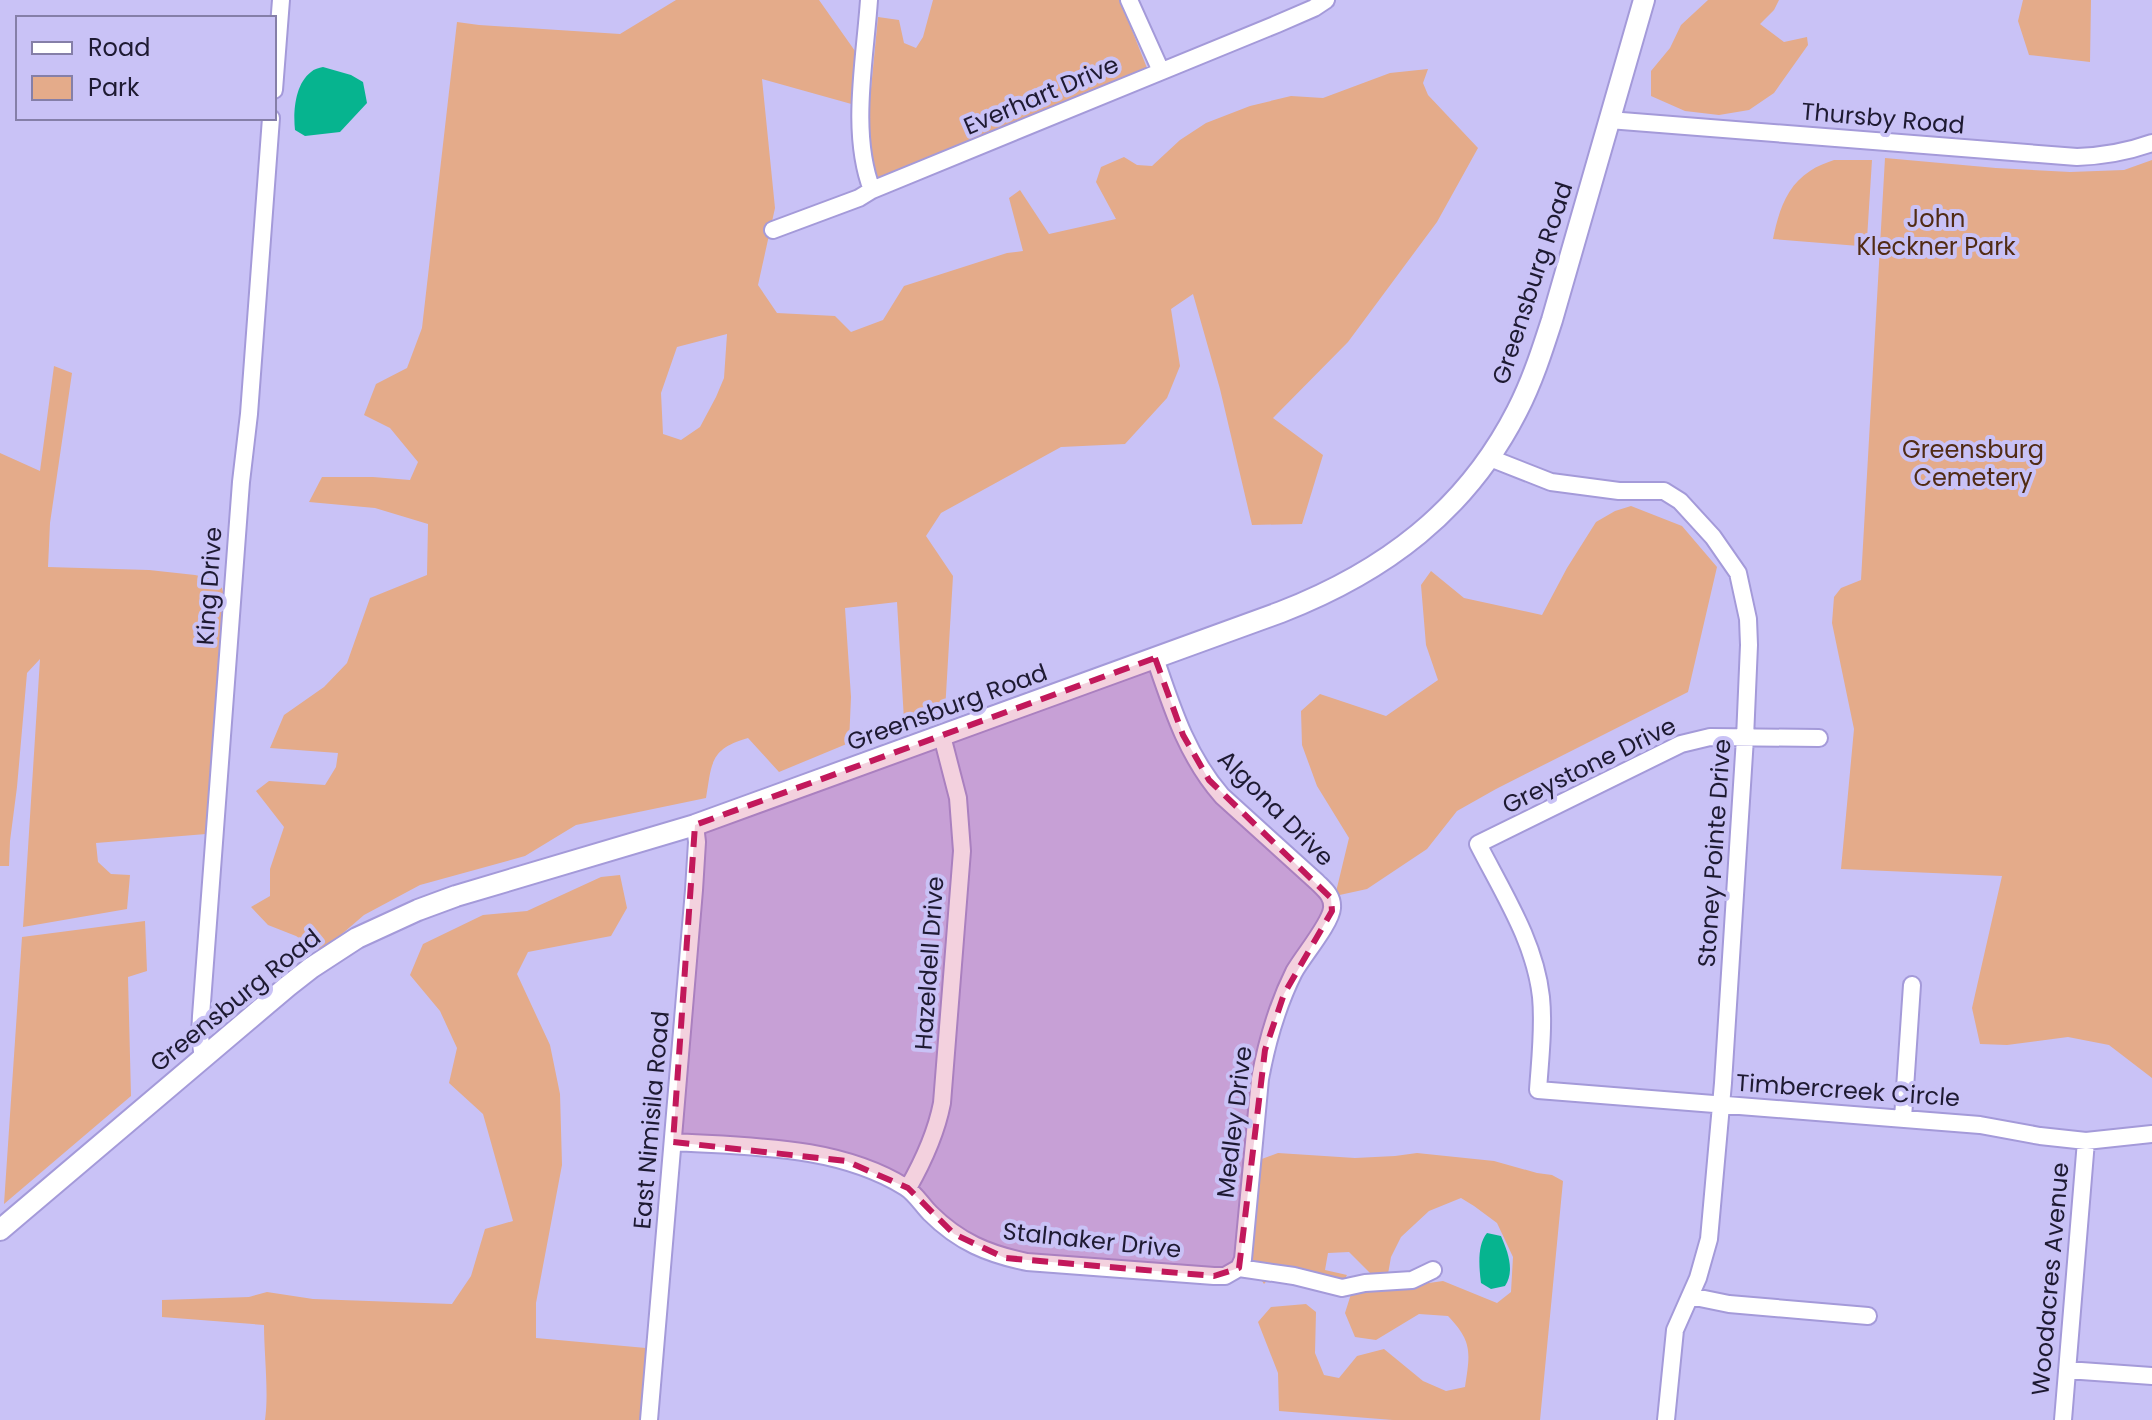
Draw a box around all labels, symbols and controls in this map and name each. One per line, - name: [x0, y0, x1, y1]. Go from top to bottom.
- legend: [16, 16, 276, 120]
- text: Road: [88, 31, 150, 64]
- street label: Everhart Drive: [958, 47, 1124, 143]
- text: Park: [88, 71, 140, 104]
- street label: Thursby Road: [1800, 94, 1966, 142]
- street label: Greensburg Road: [1484, 178, 1580, 388]
- park label: John Kleckner Park: [1856, 202, 2016, 263]
- park label: Greensburg Cemetery: [1902, 433, 2044, 494]
- street label: King Drive: [188, 526, 230, 646]
- street label: Greensburg Road: [842, 655, 1052, 759]
- street label: Greystone Drive: [1497, 709, 1681, 821]
- street label: Stoney Pointe Drive: [1690, 738, 1738, 968]
- street label: Algona Drive: [1211, 743, 1341, 873]
- street label: Hazeldell Drive: [906, 875, 952, 1051]
- street label: Greensburg Road: [143, 921, 327, 1079]
- street label: East Nimisila Road: [625, 1009, 677, 1231]
- street label: Medley Drive: [1208, 1044, 1260, 1200]
- street label: Timbercreek Circle: [1735, 1066, 1961, 1114]
- street label: Woodacres Avenue: [2023, 1161, 2077, 1397]
- street label: Stalnaker Drive: [1001, 1214, 1183, 1266]

